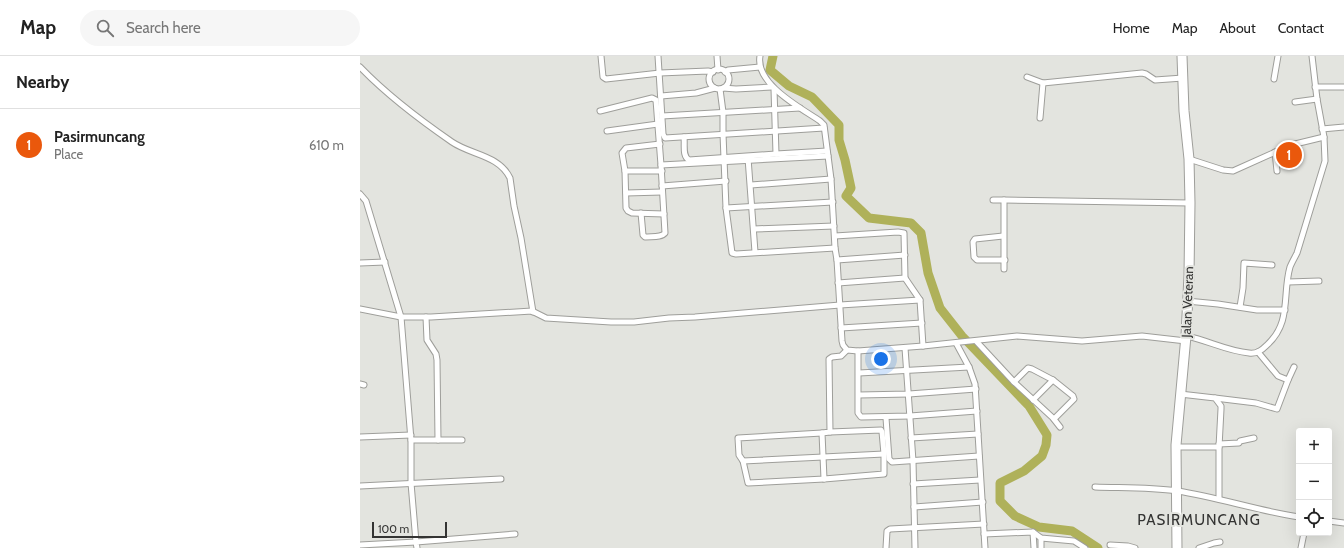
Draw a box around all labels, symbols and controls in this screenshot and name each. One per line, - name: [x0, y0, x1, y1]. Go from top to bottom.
- search box: [80, 10, 360, 46]
- text: Map: [20, 16, 56, 39]
- icon: search: [94, 17, 116, 39]
- text: Search here: [126, 19, 201, 37]
- text: Home: [1113, 19, 1150, 37]
- text: Map: [1172, 19, 1197, 37]
- text: About: [1219, 19, 1256, 37]
- text: Contact: [1278, 19, 1324, 37]
- text: Nearby: [16, 72, 69, 92]
- text: Pasirmuncang: [54, 128, 145, 146]
- text: 1: [27, 137, 31, 153]
- text: 610 m: [309, 137, 344, 153]
- pin: 1: [1276, 140, 1302, 170]
- text: Place: [54, 146, 83, 162]
- street label: Jalan Veteran: [1178, 266, 1196, 339]
- your location: [871, 349, 891, 369]
- map controls: [1296, 428, 1332, 536]
- button: +: [1296, 428, 1332, 464]
- button: −: [1296, 464, 1332, 500]
- button: locate: [1296, 500, 1332, 536]
- district label: PASIRMUNCANG: [1137, 511, 1261, 529]
- scale bar: [372, 520, 447, 539]
- text: 100 m: [378, 522, 409, 536]

